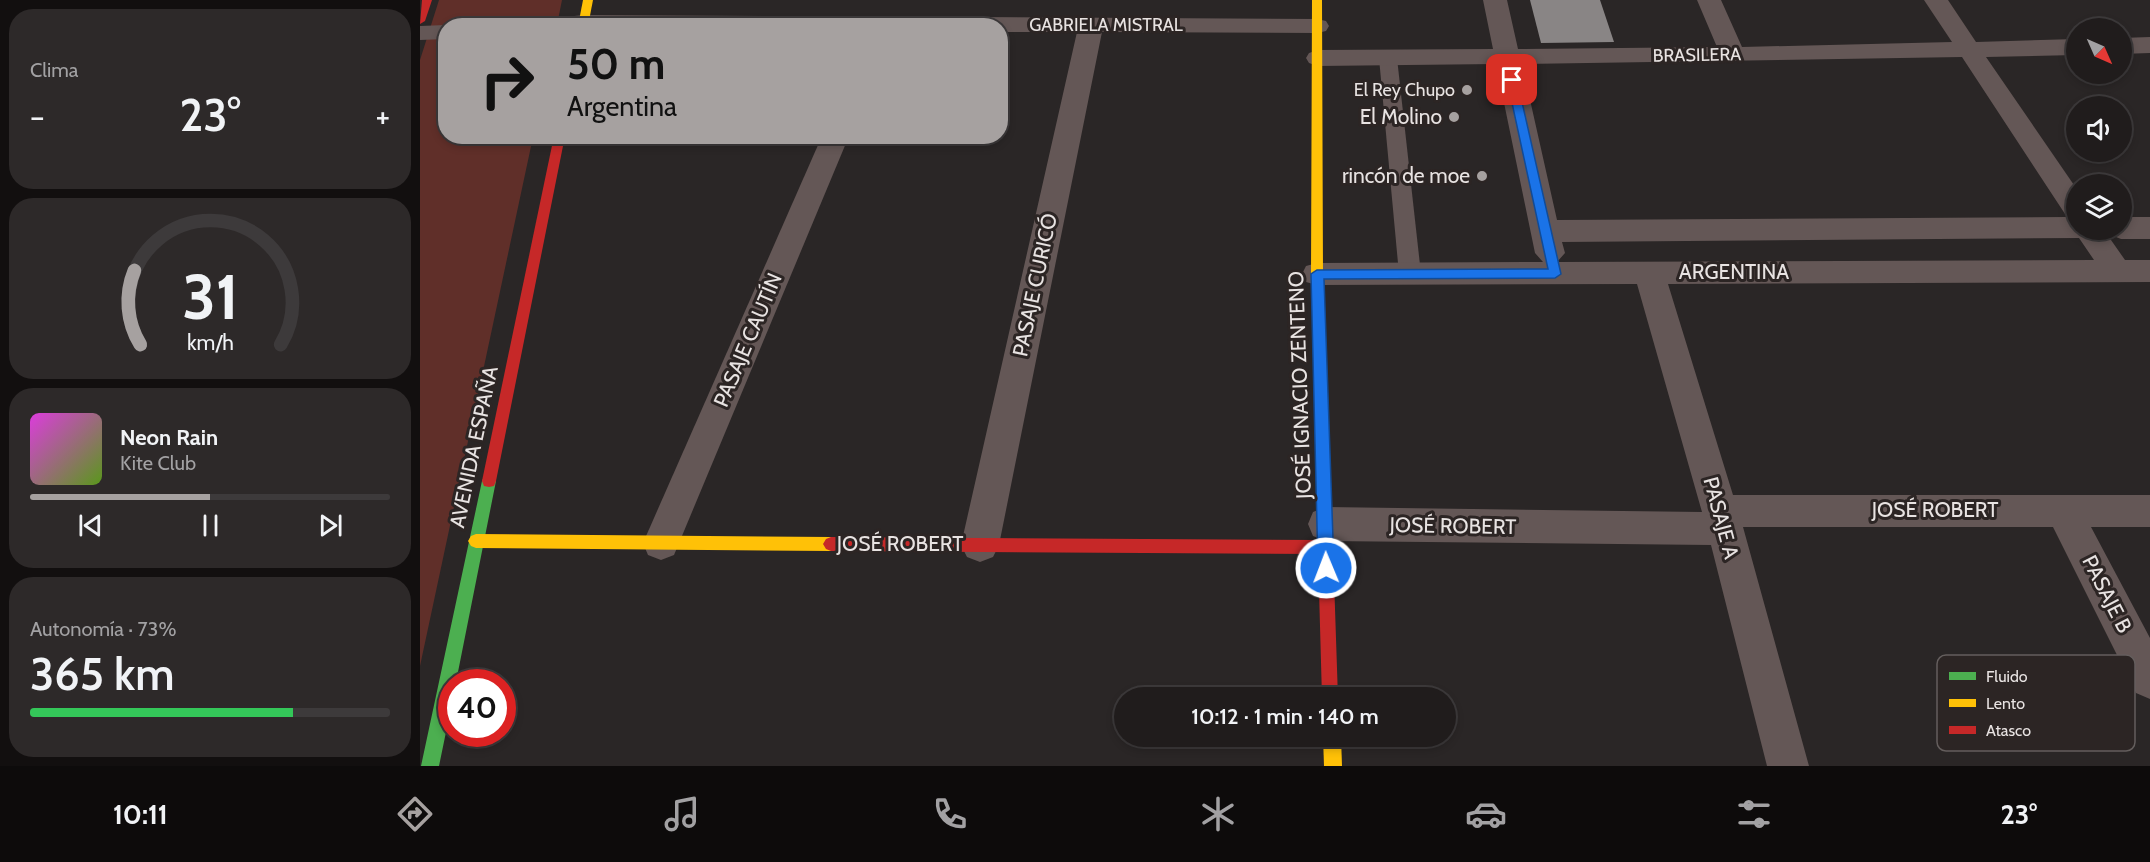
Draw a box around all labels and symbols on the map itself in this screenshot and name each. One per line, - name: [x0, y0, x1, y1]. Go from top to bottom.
- street label: GABRIELA MISTRAL: [1029, 14, 1183, 36]
- north arrow: [2066, 18, 2132, 84]
- street label: BRASILERA: [1652, 43, 1742, 67]
- pin: [1486, 54, 1537, 105]
- place label: El Rey Chupo: [1354, 79, 1455, 101]
- marker: El Rey Chupo: [1460, 83, 1474, 97]
- place label: El Molino: [1360, 104, 1442, 129]
- marker: El Molino: [1447, 110, 1461, 124]
- place label: rincón de moe: [1342, 163, 1470, 188]
- marker: rincón de moe: [1475, 169, 1489, 183]
- street label: PASAJE CURICÓ: [1007, 211, 1062, 359]
- street label: ARGENTINA: [1679, 259, 1789, 284]
- street label: PASAJE CAUTÍN: [708, 269, 787, 411]
- street label: JOSÉ IGNACIO ZENTENO: [1283, 271, 1316, 500]
- street label: AVENIDA ESPAÑA: [443, 363, 503, 530]
- street label: PASAJE A: [1699, 474, 1744, 562]
- street label: JOSÉ ROBERT: [1871, 497, 1998, 522]
- street label: JOSÉ ROBERT: [1388, 512, 1517, 539]
- street label: JOSÉ ROBERT: [836, 531, 963, 556]
- position arrow: [1294, 536, 1358, 600]
- street label: PASAJE B: [2077, 551, 2138, 637]
- legend: [1937, 655, 2135, 751]
- text: Fluido: [1986, 667, 2028, 686]
- speed limit sign: 40: [438, 669, 516, 747]
- text: Lento: [1986, 694, 2025, 713]
- text: Atasco: [1986, 721, 2031, 740]

